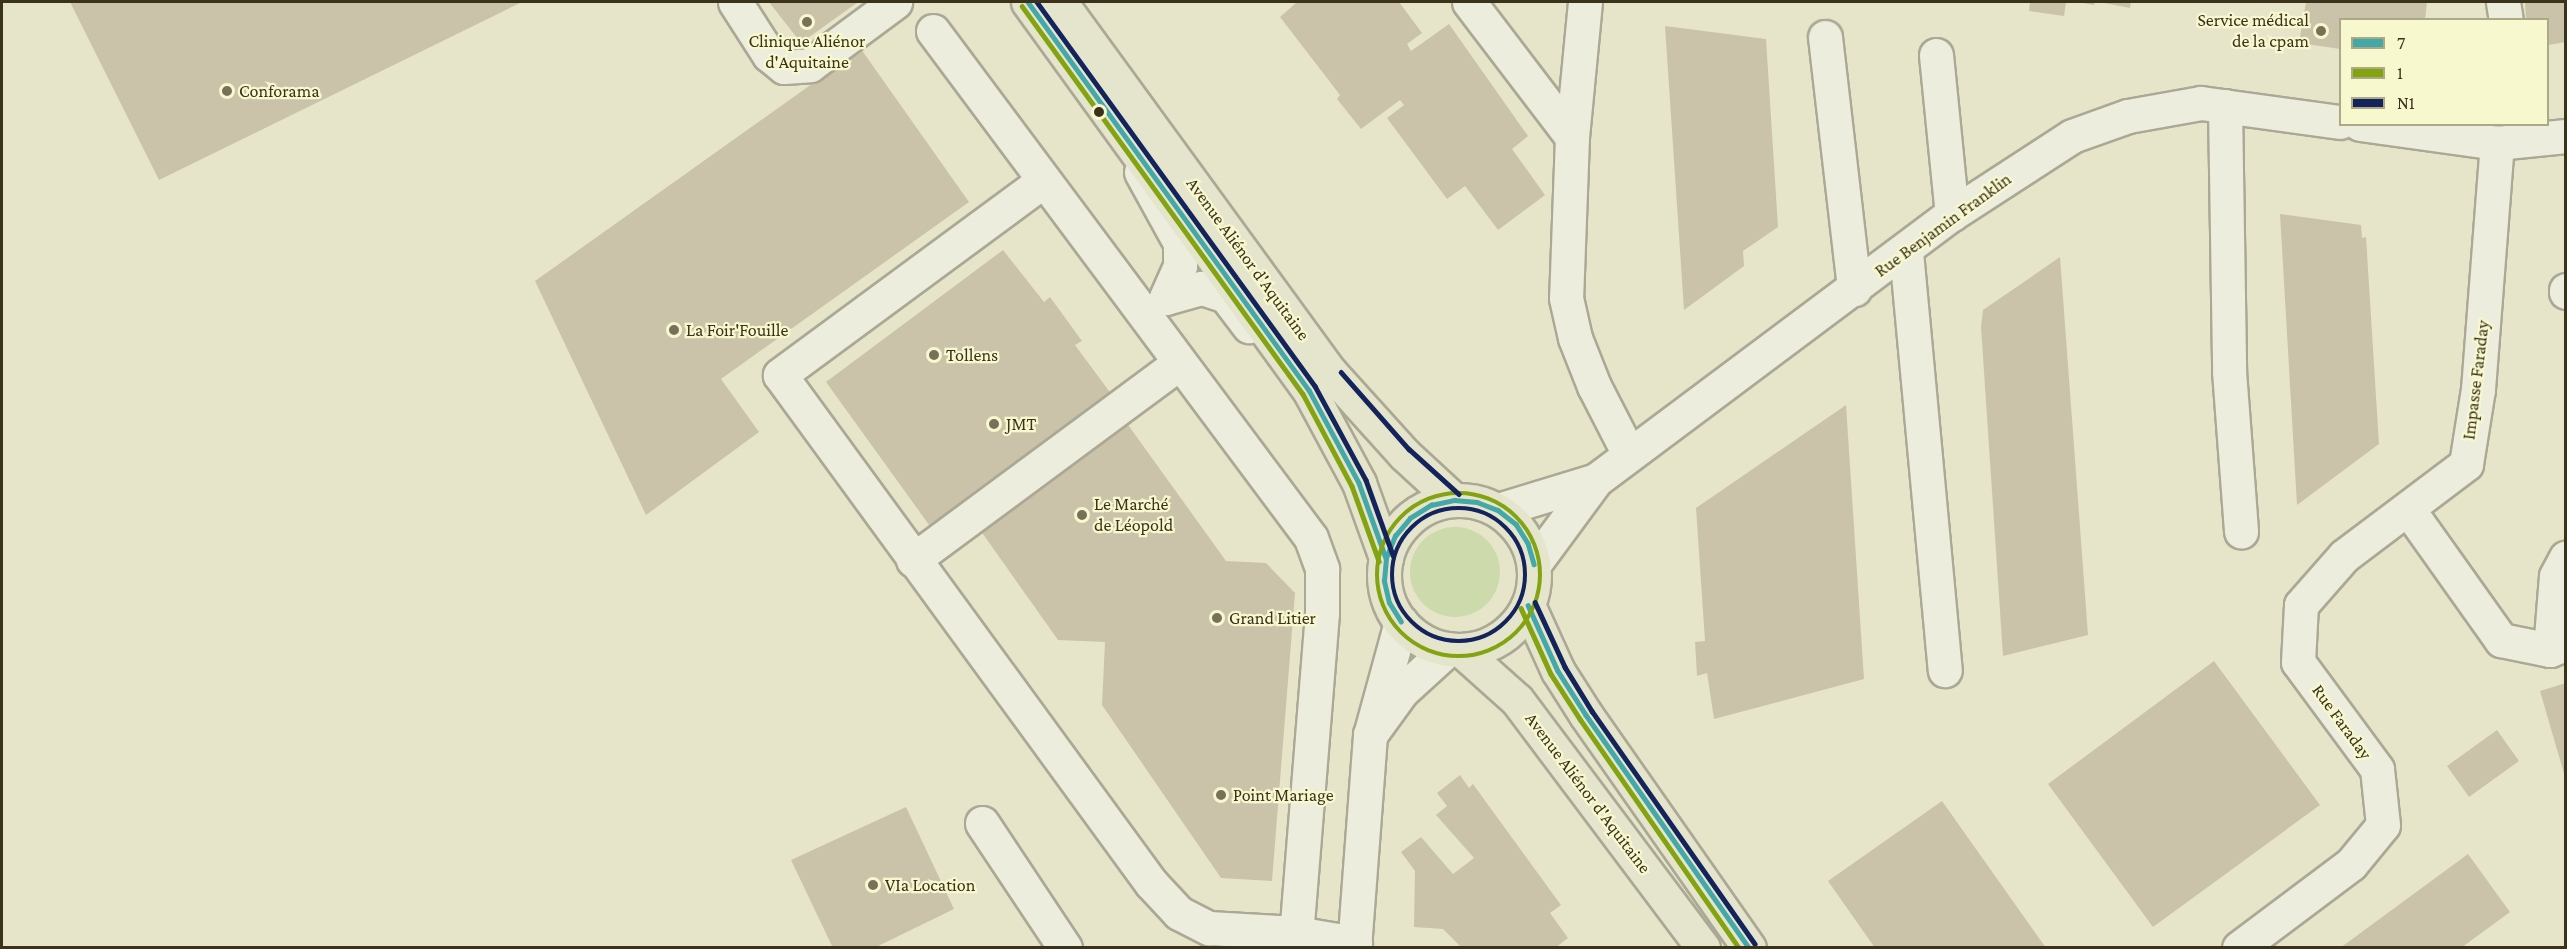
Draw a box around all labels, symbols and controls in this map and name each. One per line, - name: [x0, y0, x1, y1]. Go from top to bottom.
- place label: Service médical de la cpam: [2197, 10, 2309, 52]
- marker: Clinique Aliénor d'Aquitaine: [800, 15, 814, 29]
- legend: [2339, 18, 2549, 126]
- marker: Service médical de la cpam: [2314, 24, 2328, 38]
- place label: Clinique Aliénor d'Aquitaine: [748, 31, 866, 74]
- text: 7: [2397, 33, 2405, 53]
- text: 1: [2397, 63, 2403, 83]
- place label: Conforama: [239, 80, 319, 102]
- marker: Conforama: [220, 84, 234, 98]
- text: N1: [2397, 93, 2415, 113]
- unlabelled marker: [1093, 106, 1105, 118]
- street label: Rue Benjamin Franklin: [1871, 168, 2015, 282]
- street label: Avenue Aliénor d'Aquitaine: [1182, 173, 1314, 345]
- place label: La Foir'Fouille: [686, 319, 788, 341]
- street label: Impasse Faraday: [2458, 319, 2494, 441]
- marker: La Foir'Fouille: [667, 323, 681, 337]
- place label: Tollens: [946, 344, 998, 366]
- marker: Tollens: [927, 348, 941, 362]
- place label: JMT: [1006, 413, 1036, 435]
- marker: JMT: [987, 417, 1001, 431]
- place label: Le Marché de Léopold: [1094, 494, 1173, 536]
- marker: Le Marché de Léopold: [1075, 508, 1089, 522]
- place label: Grand Litier: [1229, 607, 1316, 629]
- marker: Grand Litier: [1210, 611, 1224, 625]
- street label: Rue Faraday: [2307, 680, 2377, 764]
- street label: Avenue Aliénor d'Aquitaine: [1520, 708, 1656, 878]
- place label: Point Mariage: [1233, 784, 1334, 806]
- marker: Point Mariage: [1214, 788, 1228, 802]
- place label: VIa Location: [885, 874, 975, 896]
- marker: VIa Location: [866, 878, 880, 892]

